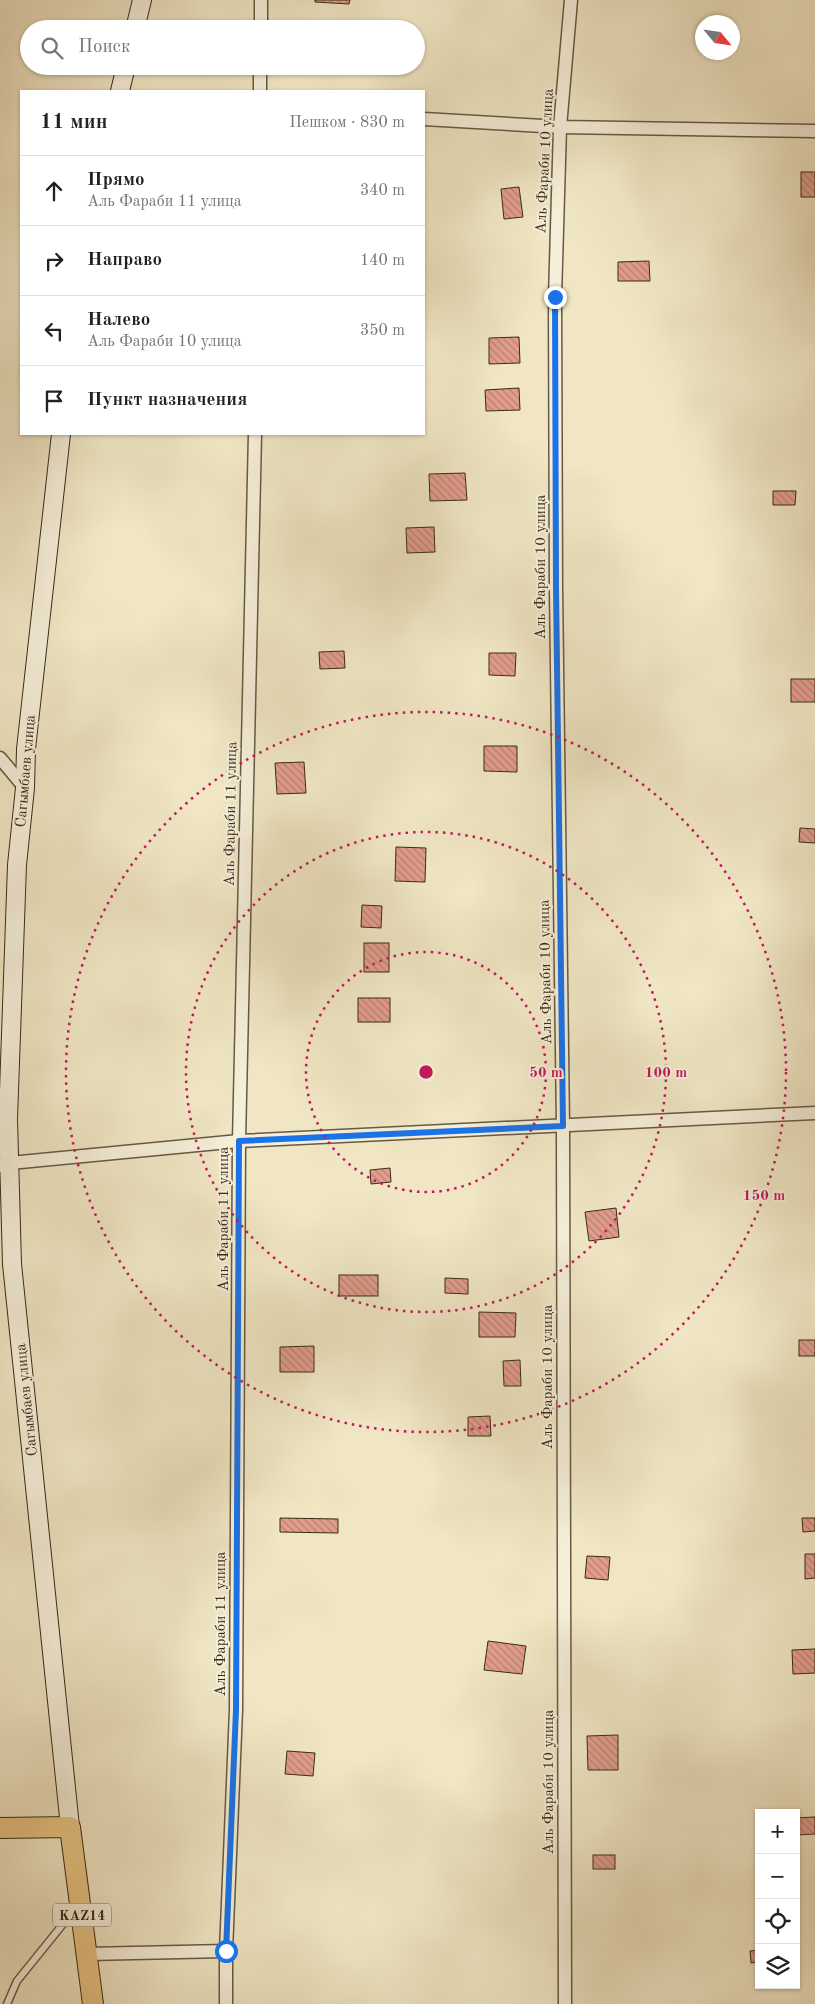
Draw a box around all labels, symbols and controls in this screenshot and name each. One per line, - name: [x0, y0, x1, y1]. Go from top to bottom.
- north arrow: [695, 15, 740, 60]
- search box: [20, 20, 425, 75]
- icon: search: [38, 34, 66, 62]
- text: Поиск: [78, 38, 130, 57]
- street label: Аль Фараби 10 улица: [534, 88, 557, 234]
- text: 11 мин: [40, 112, 108, 133]
- text: Пешком · 830 m: [289, 115, 405, 131]
- text: Прямо: [87, 171, 145, 190]
- icon: ahead: [40, 177, 68, 205]
- text: 340 m: [360, 183, 405, 199]
- text: Аль Фараби 11 улица: [87, 194, 242, 210]
- icon: right: [40, 247, 68, 275]
- text: Направо: [87, 251, 162, 270]
- text: 140 m: [360, 253, 405, 269]
- route end: [544, 286, 567, 309]
- text: Налево: [87, 311, 150, 330]
- icon: left: [40, 317, 68, 345]
- text: 350 m: [360, 323, 405, 339]
- text: Аль Фараби 10 улица: [87, 334, 242, 350]
- icon: arrive: [40, 387, 68, 415]
- text: Пункт назначения: [87, 391, 247, 410]
- street label: Аль Фараби 10 улица: [534, 494, 549, 640]
- street label: Сагымбаев улица: [14, 713, 39, 828]
- street label: Аль Фараби 11 улица: [223, 741, 240, 887]
- street label: Аль Фараби 10 улица: [538, 899, 555, 1045]
- centre of rings: [417, 1063, 435, 1081]
- text: 50 m: [529, 1066, 563, 1081]
- text: 100 m: [645, 1066, 687, 1081]
- street label: Аль Фараби 11 улица: [217, 1146, 232, 1292]
- text: 150 m: [743, 1189, 785, 1204]
- street label: Аль Фараби 10 улица: [541, 1304, 556, 1450]
- street label: Сагымбаев улица: [14, 1342, 41, 1457]
- street label: Аль Фараби 11 улица: [214, 1551, 229, 1697]
- street label: Аль Фараби 10 улица: [542, 1709, 557, 1855]
- map controls: [755, 1809, 800, 1989]
- button: +: [755, 1809, 800, 1854]
- button: −: [755, 1854, 800, 1899]
- button: locate: [755, 1899, 800, 1944]
- road number: KAZ14: [53, 1904, 111, 1926]
- route start: [215, 1940, 238, 1963]
- button: layers: [755, 1944, 800, 1989]

